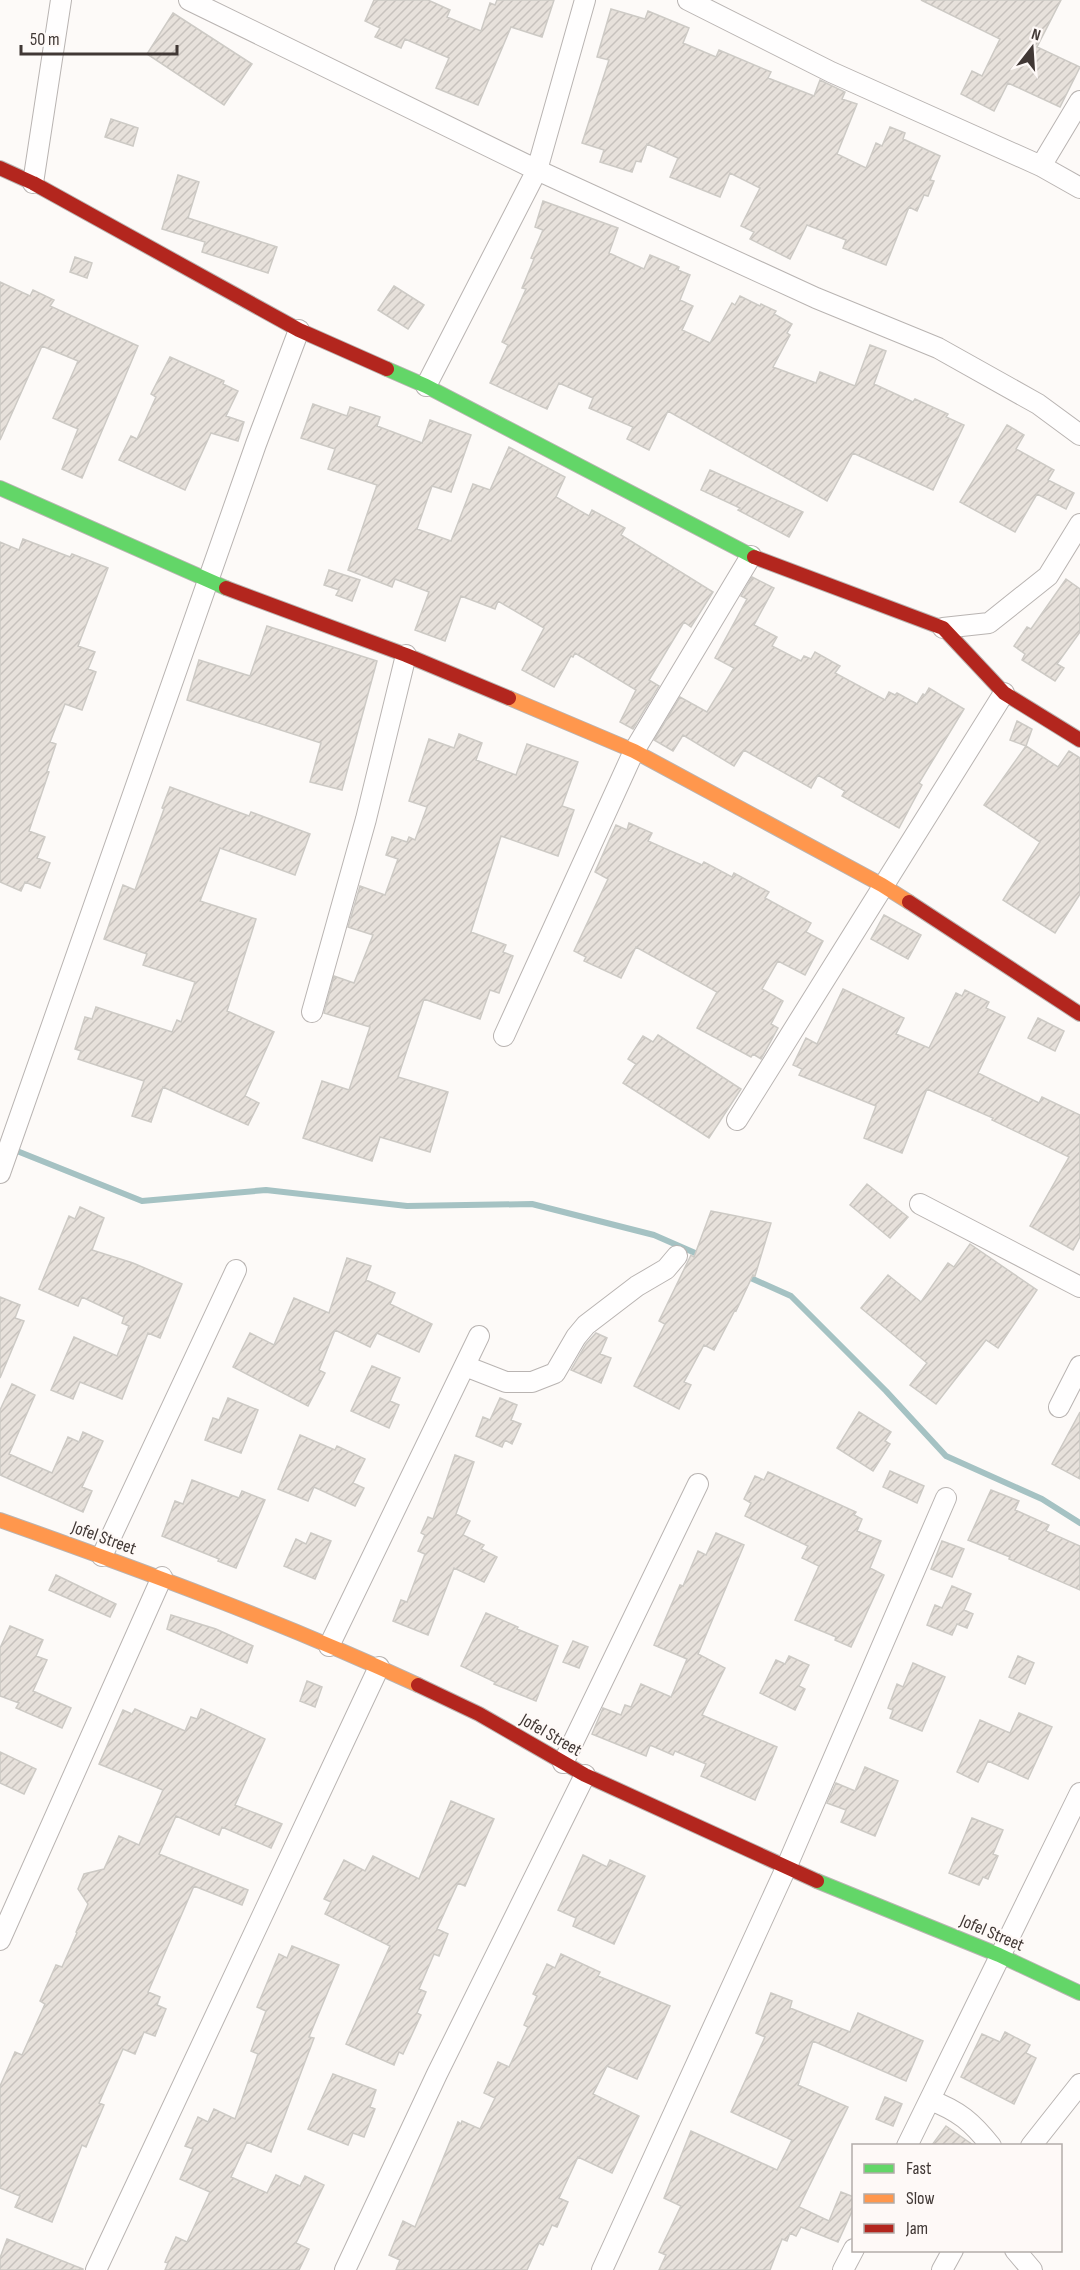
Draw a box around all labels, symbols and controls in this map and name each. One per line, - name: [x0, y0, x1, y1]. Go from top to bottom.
- scale bar: [21, 18, 177, 56]
- north arrow: [1002, 18, 1062, 78]
- text: N: [1029, 25, 1043, 45]
- text: 50 m: [30, 29, 60, 50]
- street label: Jofel Street: [68, 1516, 140, 1560]
- street label: Jofel Street: [516, 1709, 586, 1761]
- street label: Jofel Street: [956, 1910, 1028, 1956]
- legend: [852, 2144, 1062, 2252]
- text: Fast: [906, 2158, 932, 2179]
- text: Slow: [906, 2188, 935, 2209]
- text: Jam: [905, 2218, 928, 2239]

